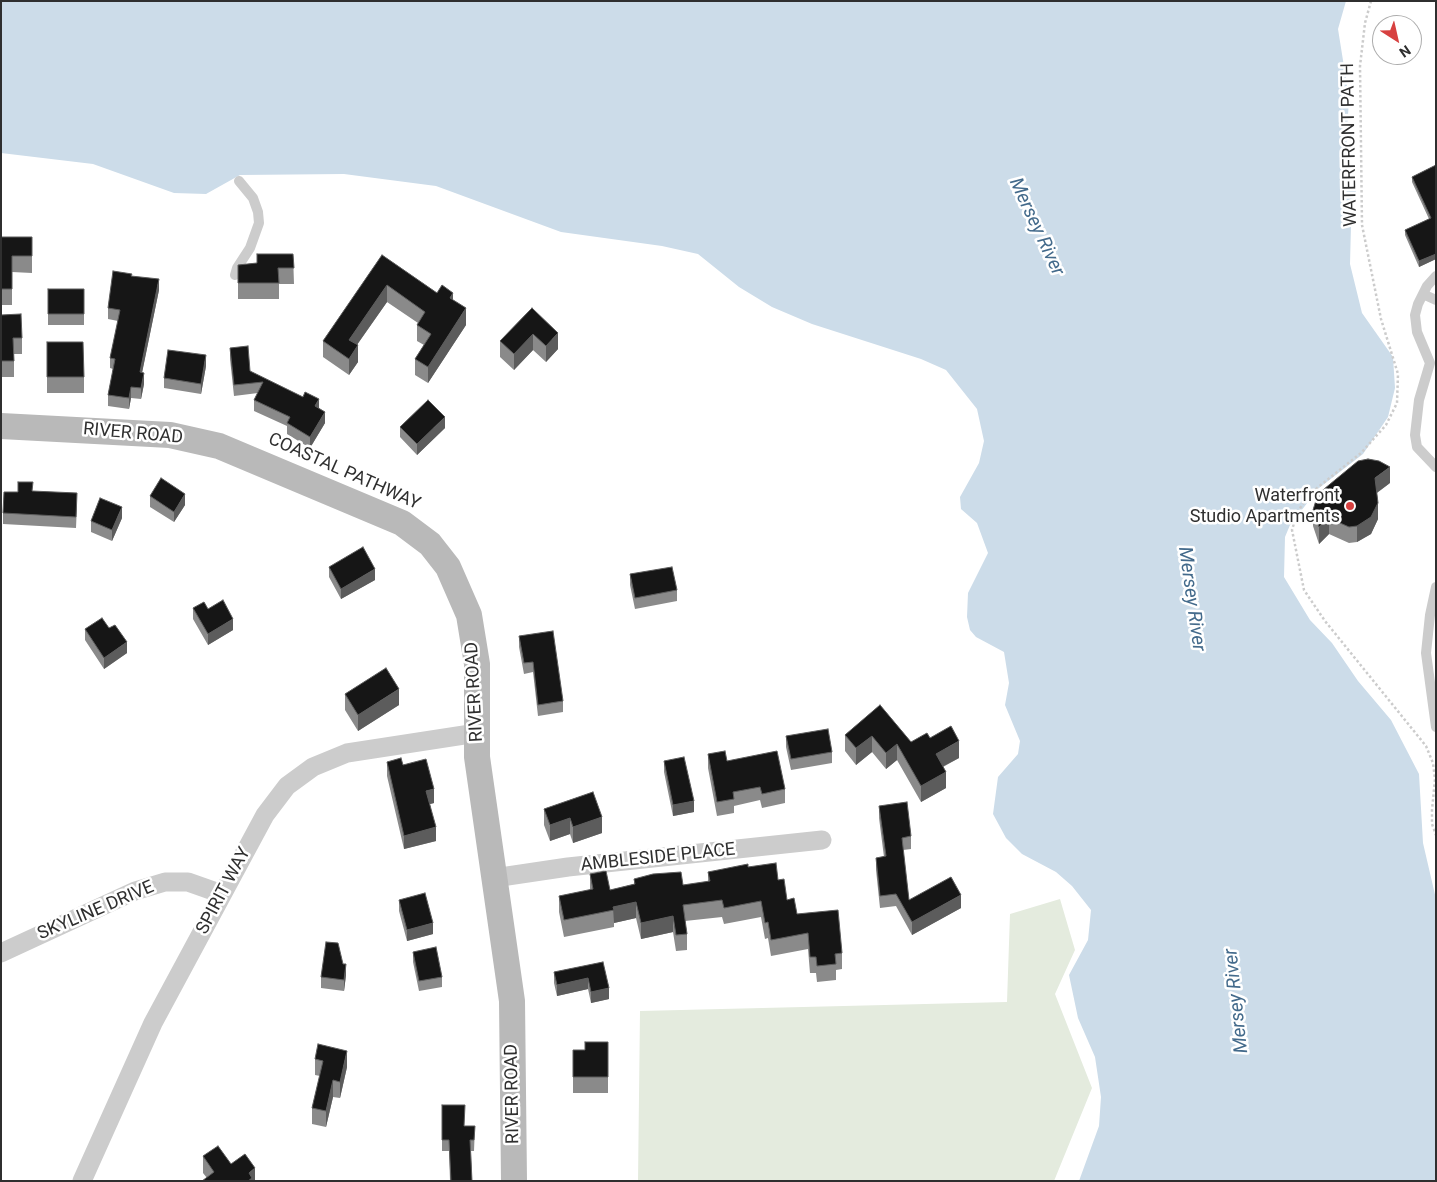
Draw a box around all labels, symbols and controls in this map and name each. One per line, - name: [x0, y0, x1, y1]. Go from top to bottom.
- north arrow: [1372, 15, 1422, 65]
- text: N: [1396, 42, 1414, 61]
- street label: WATERFRONT PATH: [1338, 63, 1362, 227]
- water label: Mersey River: [1003, 174, 1069, 280]
- street label: RIVER ROAD: [82, 419, 184, 449]
- street label: COASTAL PATHWAY: [265, 429, 423, 515]
- place label: Waterfront Studio Apartments: [1190, 485, 1340, 528]
- marker: Waterfront Studio Apartments: [1344, 500, 1356, 512]
- water label: Mersey River: [1172, 545, 1210, 653]
- street label: RIVER ROAD: [462, 641, 488, 743]
- street label: AMBLESIDE PLACE: [580, 839, 736, 877]
- street label: SPIRIT WAY: [192, 844, 256, 938]
- street label: SKYLINE DRIVE: [35, 877, 157, 945]
- water label: Mersey River: [1220, 947, 1254, 1055]
- street label: RIVER ROAD: [501, 1044, 525, 1144]

